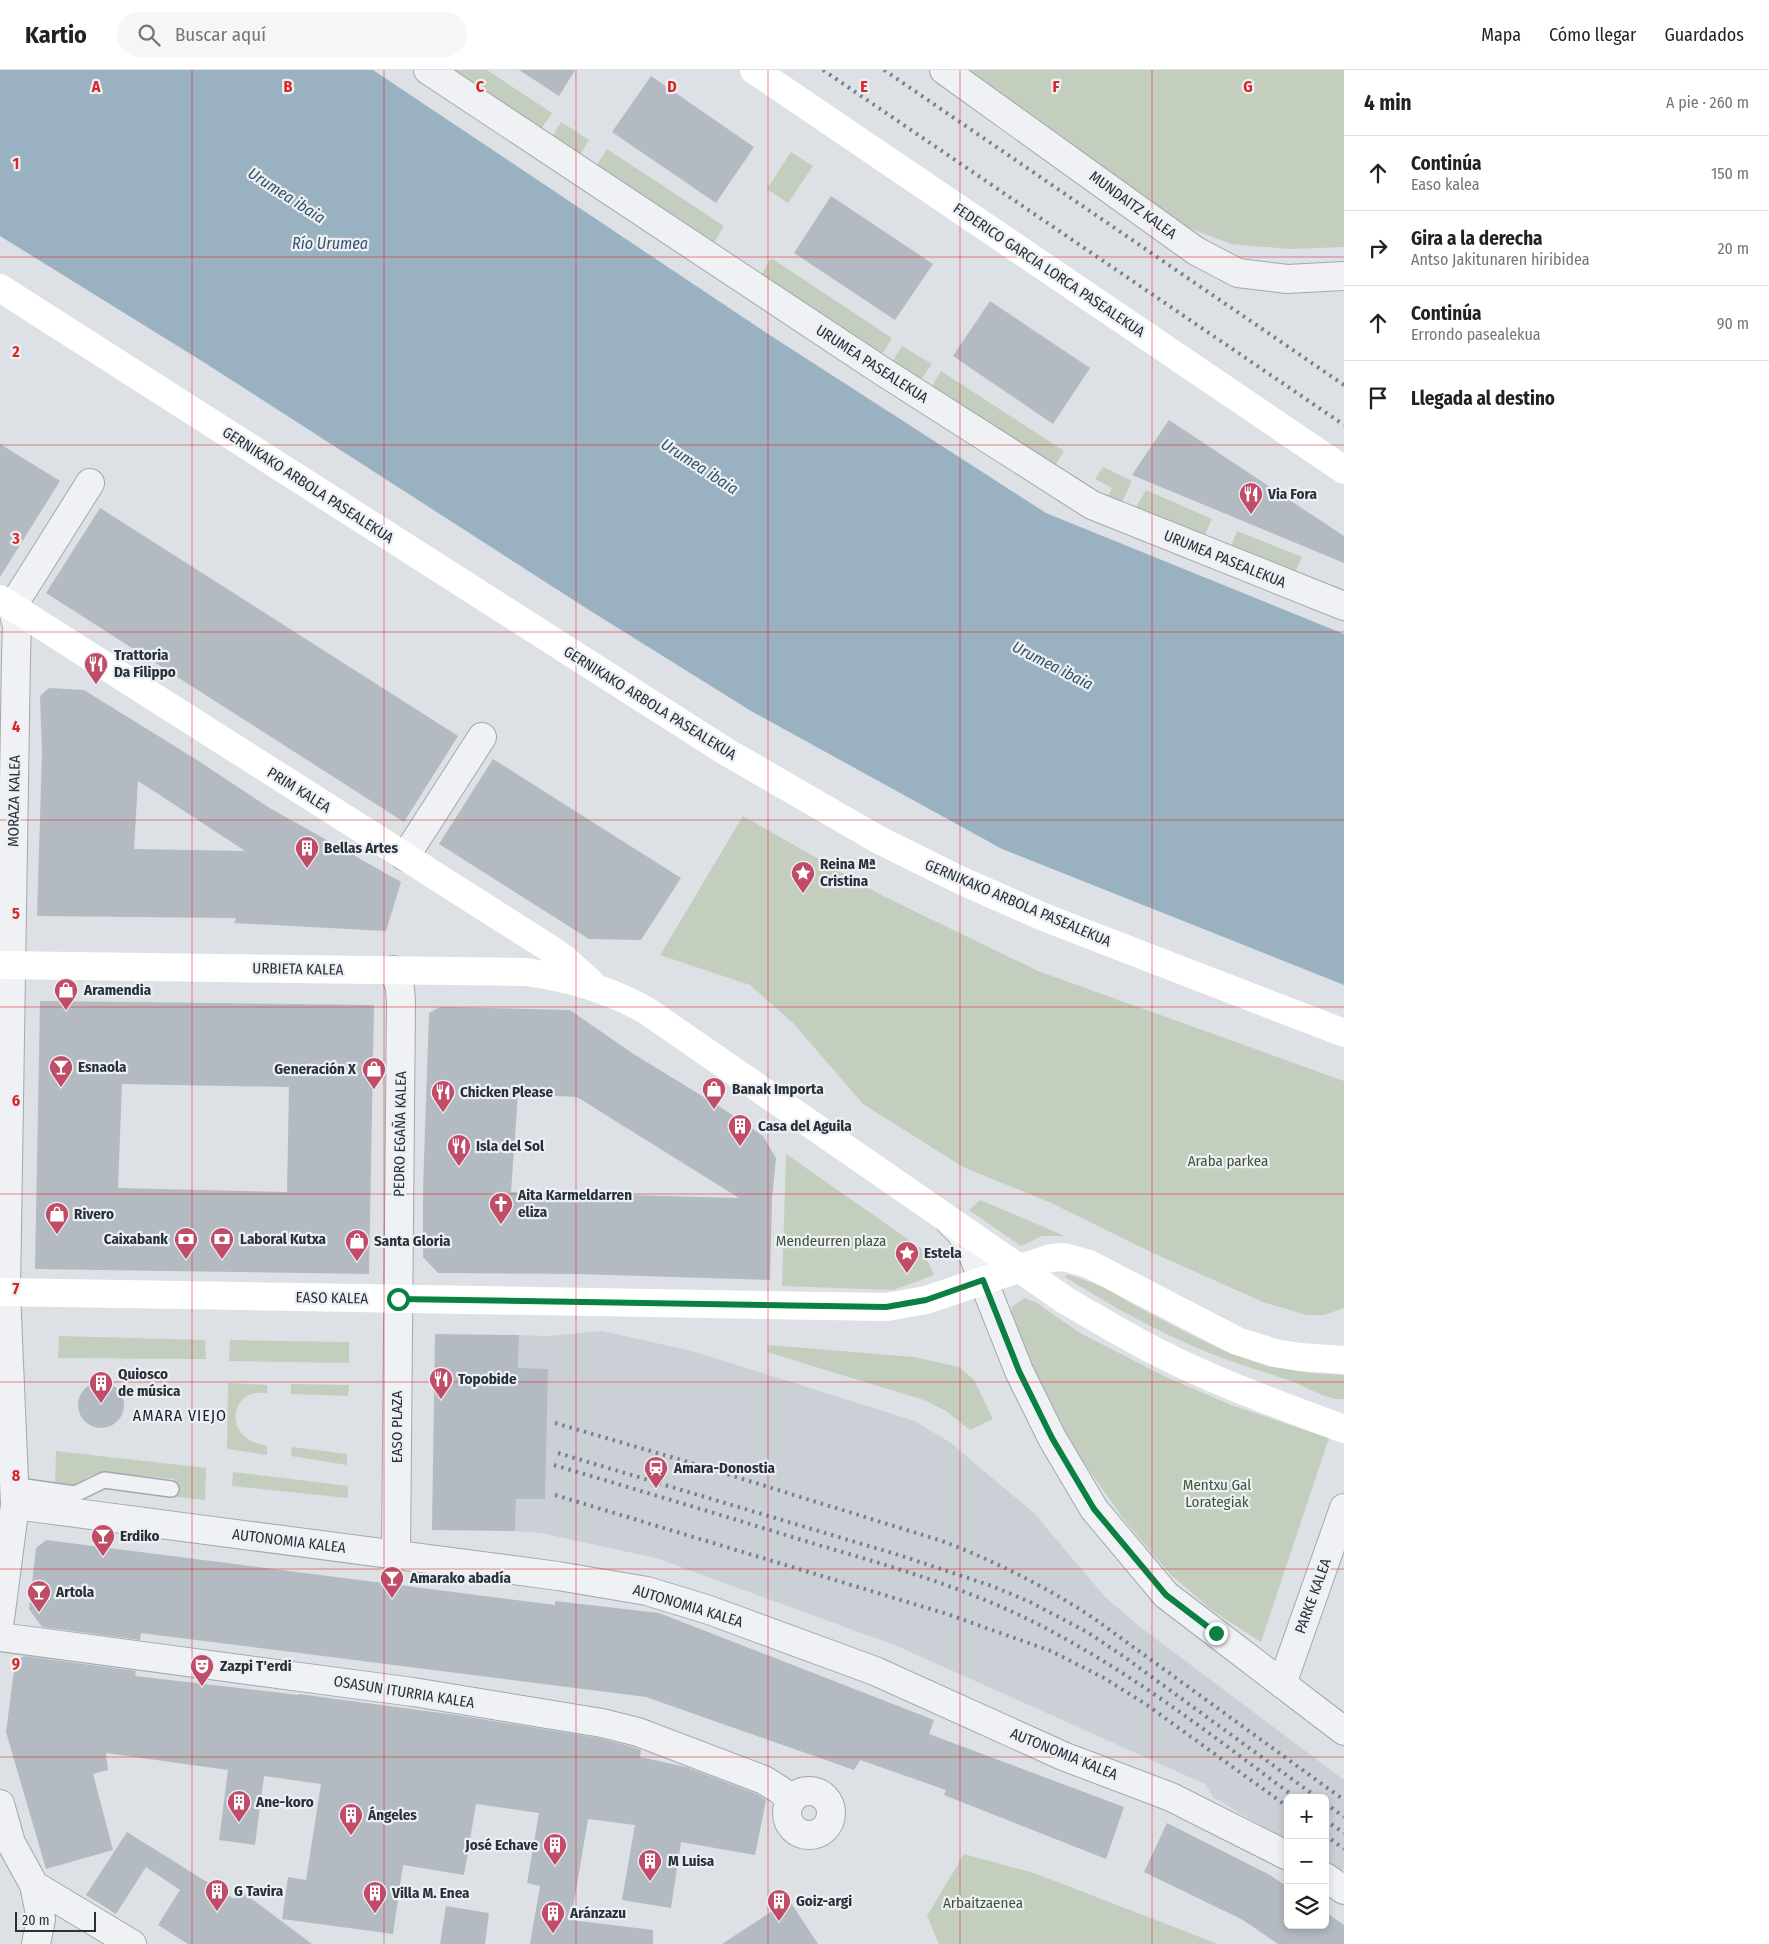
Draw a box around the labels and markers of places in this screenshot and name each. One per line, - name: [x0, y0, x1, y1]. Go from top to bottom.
- restaurant icon: Via Fora: [1238, 481, 1264, 515]
- place label: Via Fora: [1267, 485, 1317, 503]
- place label: Trattoria Da Filippo: [114, 646, 176, 681]
- restaurant icon: Trattoria Da Filippo: [83, 651, 109, 685]
- building icon: Bellas Artes: [294, 835, 320, 869]
- place label: Bellas Artes: [324, 839, 398, 857]
- place label: Reina Mª Cristina: [820, 855, 876, 890]
- place icon: Reina Mª Cristina: [790, 860, 816, 894]
- shop icon: Aramendia: [53, 977, 79, 1011]
- place label: Aramendia: [83, 981, 152, 999]
- bar icon: Esnaola: [48, 1054, 74, 1088]
- shop icon: Generación X: [361, 1056, 387, 1090]
- place label: Esnaola: [78, 1058, 127, 1076]
- place label: Generación X: [274, 1060, 357, 1078]
- shop icon: Banak Importa: [701, 1076, 727, 1110]
- restaurant icon: Chicken Please: [430, 1079, 456, 1113]
- place label: Banak Importa: [732, 1080, 824, 1098]
- place label: Chicken Please: [460, 1083, 553, 1101]
- building icon: Casa del Aguila: [727, 1113, 753, 1147]
- place label: Casa del Aguila: [758, 1117, 852, 1135]
- restaurant icon: Isla del Sol: [446, 1133, 472, 1167]
- place label: Isla del Sol: [476, 1137, 545, 1155]
- place label: Aita Karmeldarren eliza: [517, 1186, 632, 1221]
- church icon: Aita Karmeldarren eliza: [488, 1191, 514, 1225]
- shop icon: Rivero: [44, 1201, 70, 1235]
- place label: Rivero: [74, 1205, 114, 1223]
- bank icon: Caixabank: [173, 1226, 199, 1260]
- bank icon: Laboral Kutxa: [209, 1226, 235, 1260]
- shop icon: Santa Gloria: [344, 1228, 370, 1262]
- place label: Caixabank: [104, 1230, 168, 1248]
- place label: Laboral Kutxa: [240, 1230, 326, 1248]
- place label: Santa Gloria: [374, 1232, 451, 1250]
- place icon: Estela: [894, 1240, 920, 1274]
- place label: Estela: [924, 1244, 962, 1262]
- place label: Quiosco de música: [118, 1365, 181, 1400]
- restaurant icon: Topobide: [428, 1366, 454, 1400]
- building icon: Quiosco de música: [88, 1370, 114, 1404]
- place label: Topobide: [458, 1370, 517, 1388]
- station icon: Amara-Donostia: [643, 1455, 669, 1489]
- place label: Amara-Donostia: [673, 1459, 776, 1477]
- bar icon: Erdiko: [90, 1523, 116, 1557]
- place label: Erdiko: [120, 1527, 160, 1545]
- bar icon: Amarako abadía: [379, 1565, 405, 1599]
- place label: Amarako abadía: [409, 1569, 511, 1587]
- bar icon: Artola: [26, 1579, 52, 1613]
- place label: Artola: [55, 1583, 95, 1601]
- theatre icon: Zazpi T'erdi: [189, 1653, 215, 1687]
- place label: Zazpi T'erdi: [220, 1657, 292, 1675]
- building icon: Ane-koro: [226, 1789, 252, 1823]
- place label: Ane-koro: [255, 1793, 314, 1811]
- building icon: Ángeles: [338, 1802, 364, 1836]
- place label: Ángeles: [367, 1806, 417, 1824]
- building icon: José Echave: [542, 1832, 568, 1866]
- place label: José Echave: [464, 1836, 538, 1854]
- building icon: M Luisa: [637, 1848, 663, 1882]
- place label: M Luisa: [668, 1852, 715, 1870]
- building icon: G Tavira: [204, 1878, 230, 1912]
- building icon: Villa M. Enea: [362, 1880, 388, 1914]
- place label: G Tavira: [234, 1882, 284, 1900]
- place label: Villa M. Enea: [391, 1884, 470, 1902]
- building icon: Goiz-argi: [766, 1888, 792, 1922]
- place label: Goiz-argi: [796, 1892, 852, 1910]
- building icon: Aránzazu: [540, 1900, 566, 1934]
- place label: Aránzazu: [569, 1904, 626, 1922]

